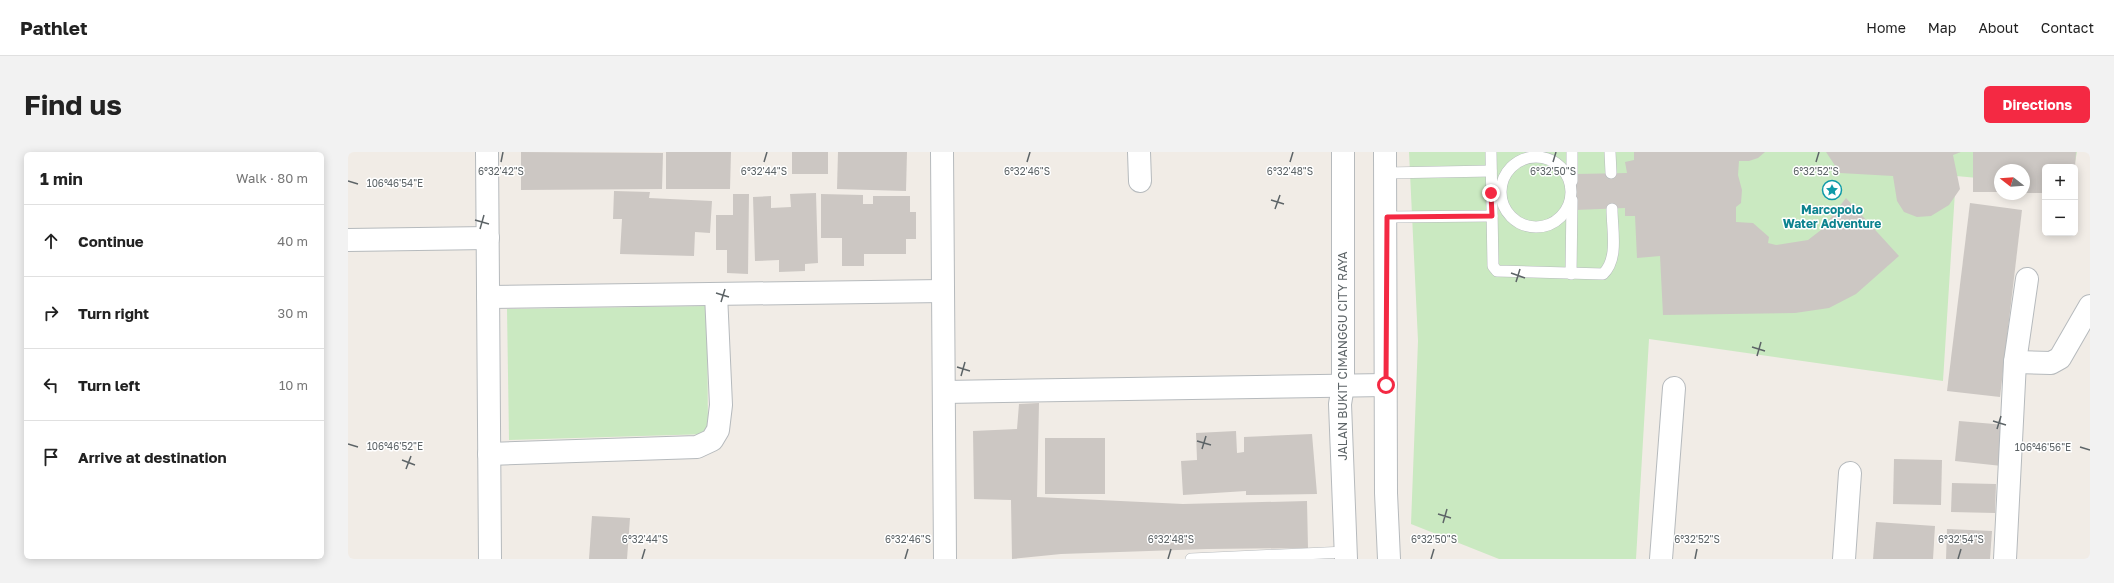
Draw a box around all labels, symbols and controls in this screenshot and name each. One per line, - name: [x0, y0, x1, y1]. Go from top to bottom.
- text: Pathlet: [20, 16, 88, 39]
- text: Home: [1866, 19, 1906, 36]
- text: Map: [1928, 19, 1956, 36]
- text: About: [1978, 19, 2019, 36]
- text: Contact: [2041, 19, 2094, 36]
- button: Directions: [1984, 86, 2090, 123]
- text: Find us: [24, 88, 122, 121]
- north arrow: [1994, 164, 2030, 200]
- map controls: [2042, 164, 2078, 236]
- button: +: [2042, 164, 2078, 200]
- text: 6°32'42"S: [478, 165, 524, 177]
- text: 6°32'44"S: [741, 165, 787, 177]
- text: 6°32'46"S: [1004, 165, 1050, 177]
- text: 6°32'48"S: [1267, 165, 1313, 177]
- text: 6°32'50"S: [1530, 165, 1576, 177]
- text: 6°32'52"S: [1793, 165, 1839, 177]
- text: 1 min: [40, 168, 83, 189]
- text: Walk · 80 m: [236, 170, 308, 186]
- text: 106°46'54"E: [367, 177, 423, 189]
- place icon: Marcopolo Water Adventure: [1821, 179, 1843, 201]
- route end: [1482, 184, 1500, 202]
- button: −: [2042, 200, 2078, 236]
- place label: Marcopolo Water Adventure: [1783, 202, 1881, 231]
- icon: ahead: [40, 230, 62, 252]
- text: Continue: [78, 232, 144, 250]
- text: 40 m: [277, 233, 308, 249]
- street label: JALAN BUKIT CIMANGGU CITY RAYA: [1335, 251, 1350, 461]
- icon: right: [40, 302, 62, 324]
- text: Turn right: [78, 304, 149, 322]
- text: 30 m: [278, 305, 308, 321]
- icon: left: [40, 374, 62, 396]
- text: Turn left: [78, 376, 140, 394]
- route start: [1377, 376, 1395, 394]
- text: 10 m: [279, 377, 308, 393]
- text: 106°46'52"E: [367, 440, 423, 452]
- text: 106°46'56"E: [2015, 441, 2071, 453]
- icon: arrive: [40, 446, 62, 468]
- text: Arrive at destination: [78, 448, 227, 466]
- text: 6°32'44"S: [622, 533, 668, 545]
- text: 6°32'46"S: [885, 533, 931, 545]
- text: 6°32'48"S: [1148, 533, 1194, 545]
- text: 6°32'50"S: [1411, 533, 1457, 545]
- text: 6°32'52"S: [1674, 533, 1720, 545]
- text: 6°32'54"S: [1938, 533, 1984, 545]

